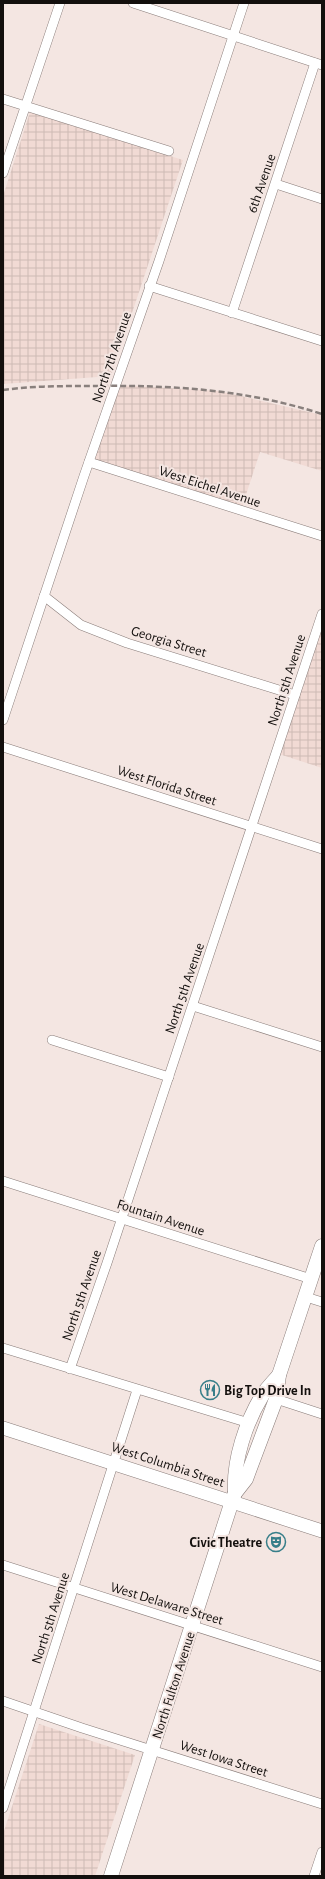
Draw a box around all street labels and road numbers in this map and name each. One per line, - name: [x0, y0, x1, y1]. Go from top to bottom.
- street label: 6th Avenue: [245, 152, 279, 215]
- street label: North 7th Avenue: [90, 310, 134, 405]
- street label: West Eichel Avenue: [157, 464, 262, 510]
- street label: Georgia Street: [129, 624, 208, 660]
- street label: North 5th Avenue: [266, 633, 308, 728]
- street label: West Florida Street: [115, 763, 219, 809]
- street label: North 5th Avenue: [163, 941, 207, 1036]
- street label: Fountain Avenue: [115, 1197, 206, 1239]
- street label: North 5th Avenue: [60, 1248, 104, 1343]
- street label: West Columbia Street: [109, 1440, 227, 1490]
- street label: North 5th Avenue: [30, 1571, 72, 1666]
- street label: West Delaware Street: [109, 1580, 225, 1628]
- street label: North Fulton Avenue: [150, 1630, 198, 1741]
- street label: West Iowa Street: [178, 1738, 270, 1780]

